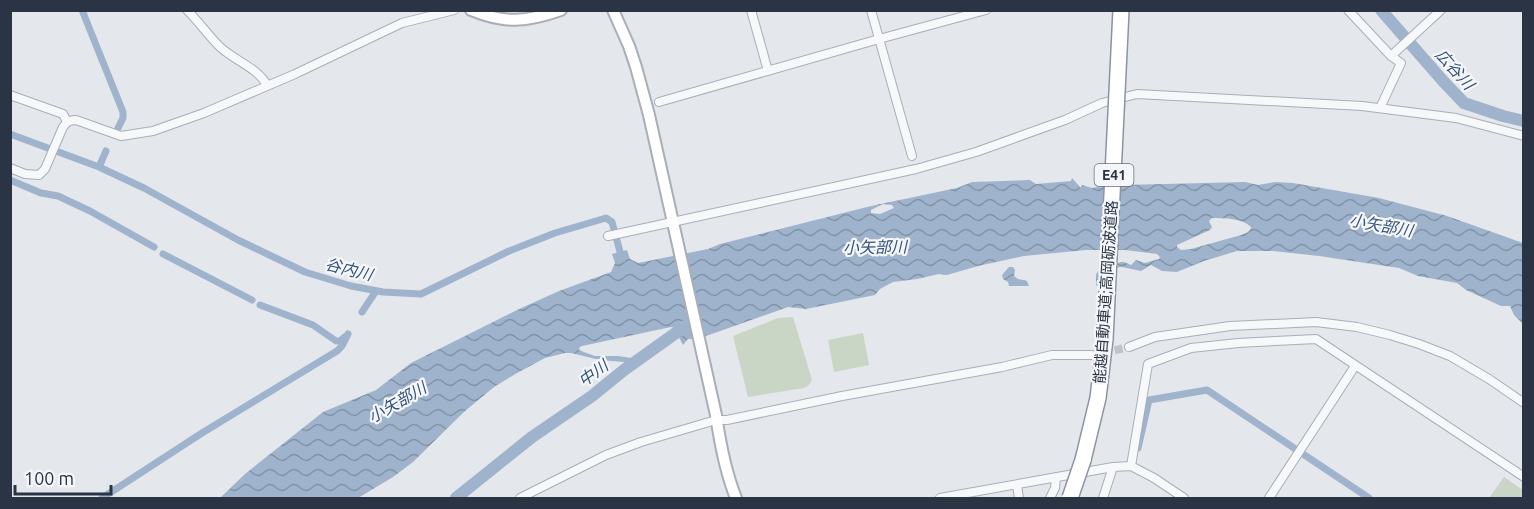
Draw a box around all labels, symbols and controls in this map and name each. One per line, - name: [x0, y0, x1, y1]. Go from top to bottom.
- water label: 広谷川: [1432, 45, 1479, 94]
- road number: E41: [1094, 164, 1134, 186]
- street label: 能越自動車道;高岡砺波道路: [1091, 200, 1120, 384]
- water label: 小矢部川: [1348, 211, 1416, 240]
- water label: 小矢部川: [843, 237, 909, 257]
- water label: 谷内川: [324, 254, 376, 284]
- water label: 中川: [575, 355, 613, 390]
- water label: 小矢部川: [365, 377, 431, 426]
- scale bar: [15, 458, 111, 496]
- text: 100 m: [24, 468, 74, 488]

